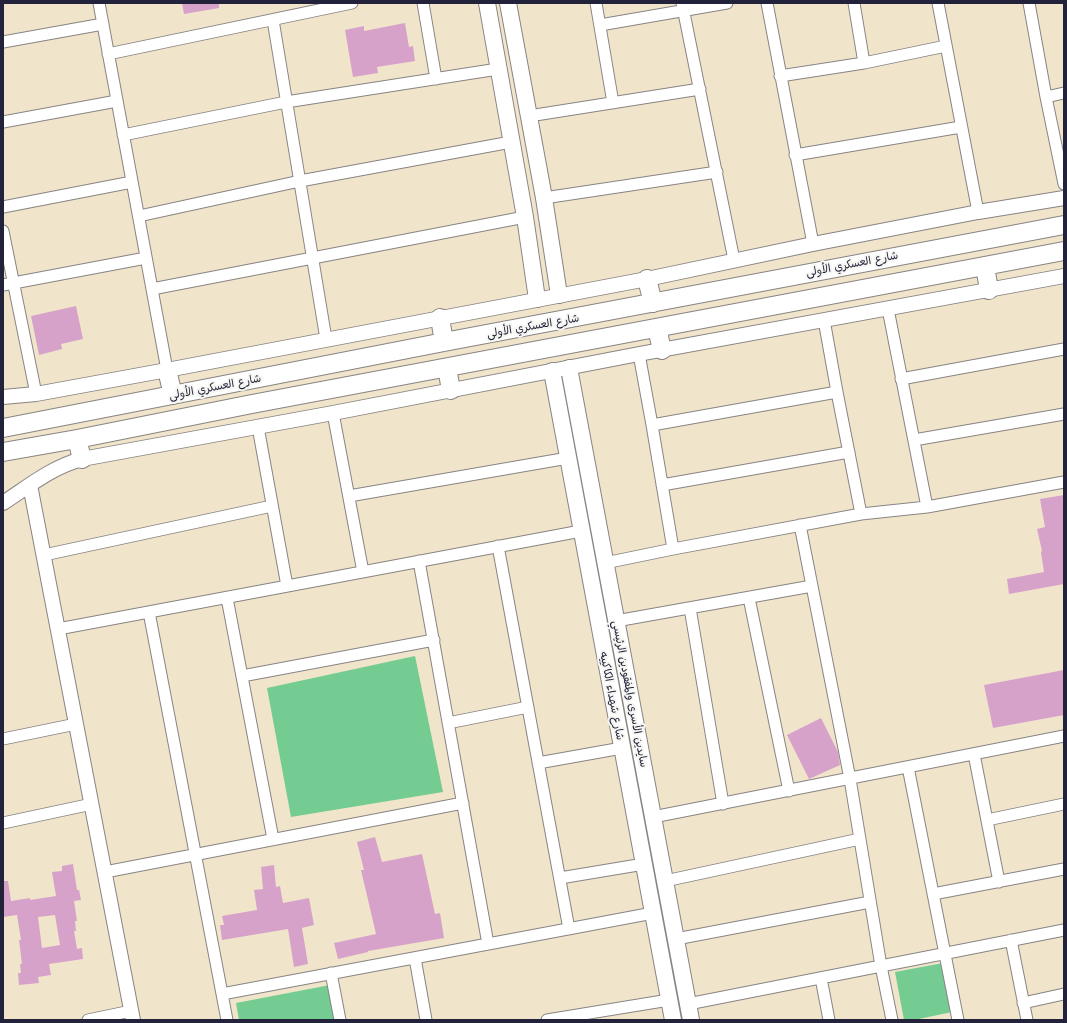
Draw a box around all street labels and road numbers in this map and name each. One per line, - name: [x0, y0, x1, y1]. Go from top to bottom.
- street label: شارع العسكري الأولى: [805, 249, 899, 279]
- street label: شارع العسكري الأولى: [486, 311, 580, 341]
- street label: شارع العسكري الأولى: [168, 372, 262, 402]
- street label: سايدين الأسرى والمفقودين الرئيسي: [609, 619, 651, 769]
- street label: شارع شهداء الكاكييه: [597, 651, 627, 741]

